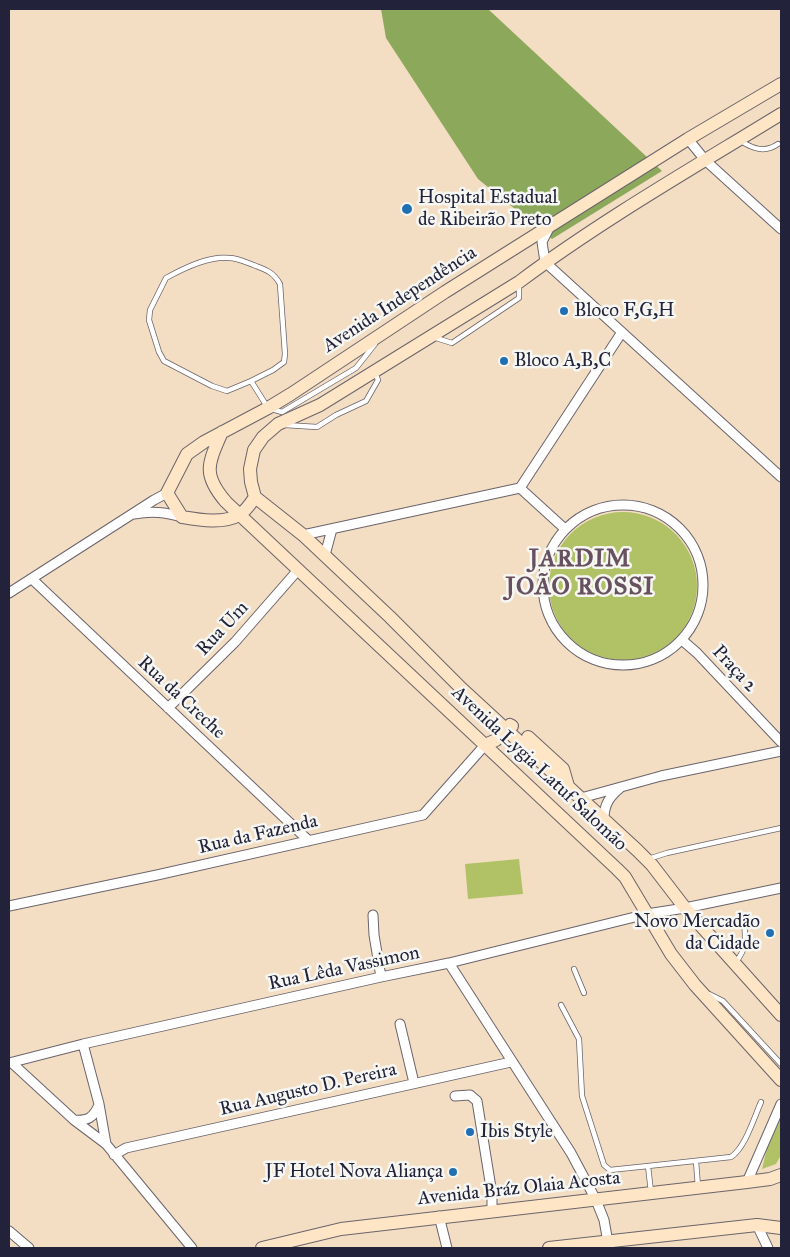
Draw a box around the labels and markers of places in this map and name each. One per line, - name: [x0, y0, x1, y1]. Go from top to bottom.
- place label: Hospital Estadual de Ribeirão Preto: [418, 187, 558, 231]
- marker: Hospital Estadual de Ribeirão Preto: [400, 202, 414, 216]
- place label: Bloco F,G,H: [574, 300, 675, 322]
- marker: Bloco F,G,H: [558, 305, 570, 317]
- place label: Bloco A,B,C: [514, 350, 611, 372]
- marker: Bloco A,B,C: [498, 355, 510, 367]
- place label: Novo Mercadão da Cidade: [634, 911, 760, 955]
- marker: Novo Mercadão da Cidade: [764, 927, 776, 939]
- place label: Ibis Style: [480, 1121, 553, 1143]
- marker: Ibis Style: [464, 1126, 476, 1138]
- place label: JF Hotel Nova Aliança: [265, 1161, 443, 1183]
- marker: JF Hotel Nova Aliança: [447, 1166, 459, 1178]

